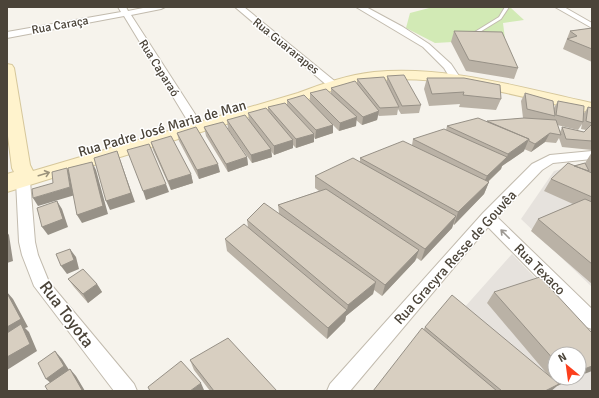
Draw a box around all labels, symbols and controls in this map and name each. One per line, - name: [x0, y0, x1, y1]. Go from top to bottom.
- street label: Rua Caraça: [30, 13, 90, 38]
- street label: Rua Guararapes: [249, 15, 322, 78]
- street label: Rua Caparaó: [135, 37, 182, 100]
- street label: Rua Padre José Maria de Man: [76, 96, 248, 161]
- one-way arrow: [38, 170, 51, 177]
- street label: Rua Gracyra Resse de Gouvêa: [391, 187, 520, 328]
- one-way arrow: [500, 229, 510, 239]
- street label: Rua Texaco: [510, 240, 569, 299]
- street label: Rua Toyota: [35, 277, 98, 352]
- north arrow: [547, 346, 587, 386]
- text: N: [556, 350, 569, 365]

